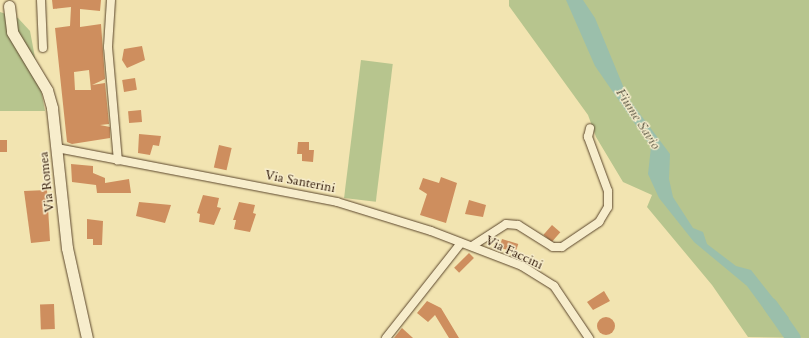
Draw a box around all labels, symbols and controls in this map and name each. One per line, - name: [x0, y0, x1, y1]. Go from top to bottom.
- water label: Fiume Savio: [612, 85, 664, 153]
- street label: Via Romea: [36, 151, 58, 213]
- street label: Via Santerini: [264, 168, 336, 196]
- street label: Via Faccini: [483, 233, 545, 273]

